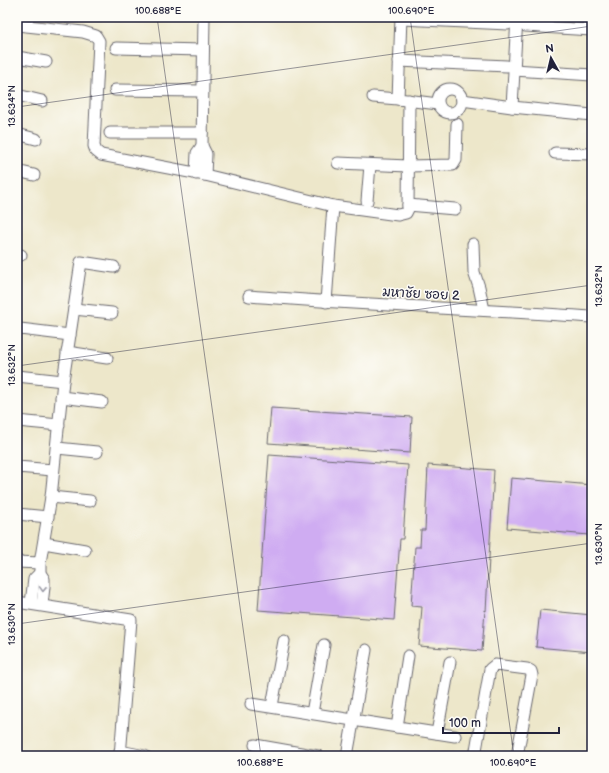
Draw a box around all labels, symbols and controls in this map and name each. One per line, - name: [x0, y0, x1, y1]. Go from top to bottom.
- text: 100.688°E: [135, 5, 182, 17]
- text: 100.690°E: [388, 5, 435, 17]
- north arrow: [531, 38, 571, 78]
- text: N: [545, 42, 555, 56]
- text: 13.634°N: [6, 85, 18, 127]
- text: 13.632°N: [593, 265, 605, 307]
- street label: มหาชัย ซอย 2: [382, 284, 460, 304]
- text: 13.632°N: [6, 344, 18, 386]
- text: 13.630°N: [593, 523, 605, 565]
- one-way arrow: [39, 586, 48, 592]
- text: 13.630°N: [6, 603, 18, 645]
- scale bar: [443, 709, 559, 735]
- text: 100 m: [449, 716, 481, 731]
- text: 100.688°E: [237, 757, 284, 769]
- text: 100.690°E: [490, 757, 537, 769]

